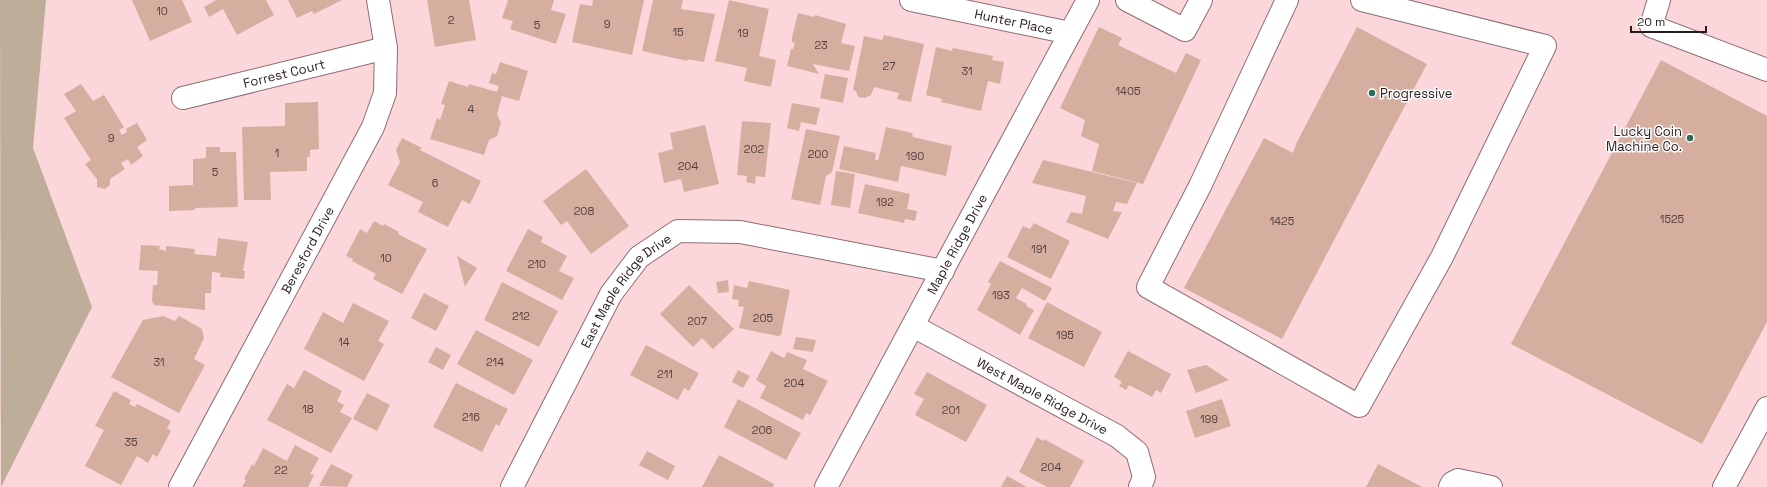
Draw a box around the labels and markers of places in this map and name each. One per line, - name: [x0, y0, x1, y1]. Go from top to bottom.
- place label: Progressive: [1380, 85, 1453, 102]
- marker: Progressive: [1367, 88, 1377, 98]
- place label: Lucky Coin Machine Co.: [1606, 123, 1682, 155]
- marker: Lucky Coin Machine Co.: [1685, 133, 1695, 143]

